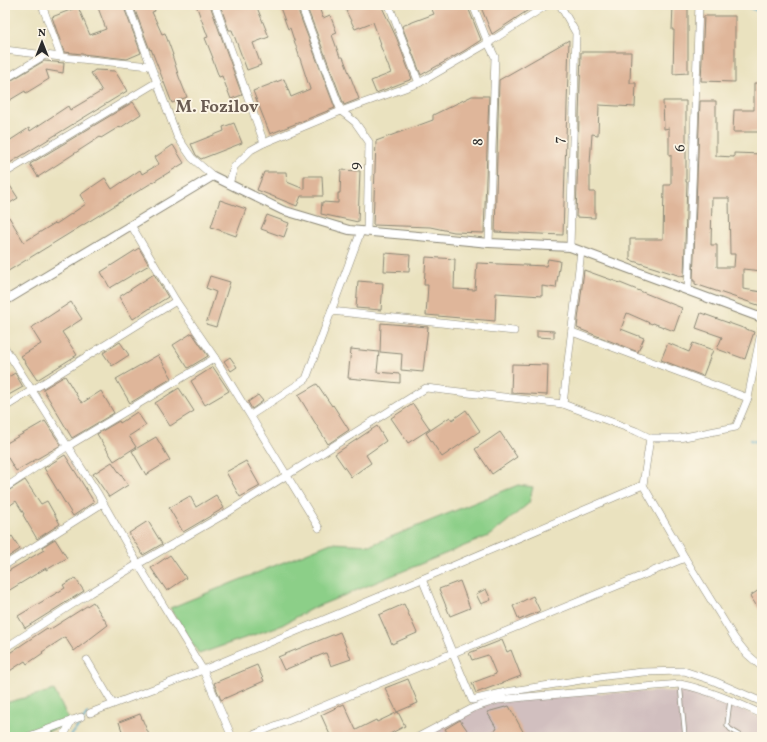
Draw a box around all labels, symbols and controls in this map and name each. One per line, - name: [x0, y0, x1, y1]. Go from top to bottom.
- north arrow: [22, 22, 62, 62]
- text: N: [38, 26, 46, 41]
- district label: M. Fozilov: [176, 96, 259, 119]
- street label: 7: [549, 136, 571, 144]
- street label: 8: [468, 138, 490, 146]
- street label: 6: [670, 144, 692, 152]
- street label: 9: [345, 162, 367, 170]

